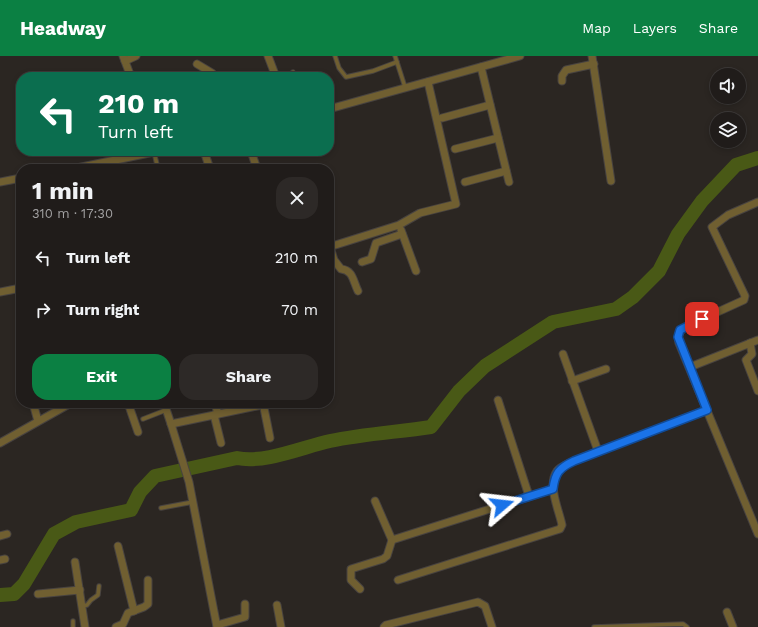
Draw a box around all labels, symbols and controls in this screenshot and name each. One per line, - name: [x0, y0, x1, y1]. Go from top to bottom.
- text: Headway: [20, 17, 106, 40]
- text: Map: [582, 20, 611, 36]
- text: Layers: [633, 20, 677, 36]
- text: Share: [699, 20, 738, 36]
- map controls: [710, 68, 746, 148]
- button: sound: [710, 68, 746, 104]
- text: 210 m: [98, 87, 179, 120]
- icon: left: [32, 88, 84, 140]
- button: layers: [710, 112, 746, 148]
- text: Turn left: [98, 121, 173, 142]
- text: 1 min: [32, 177, 94, 205]
- button: close: [276, 177, 318, 219]
- text: 310 m · 17:30: [32, 206, 113, 221]
- icon: left: [32, 247, 54, 269]
- text: Turn left: [66, 249, 130, 267]
- text: 210 m: [275, 249, 318, 267]
- icon: right: [32, 299, 54, 321]
- text: Turn right: [66, 301, 139, 319]
- text: 70 m: [281, 301, 318, 319]
- pin: [685, 302, 719, 336]
- icon: arrive: [691, 308, 713, 330]
- button: Exit: [32, 354, 171, 400]
- button: Share: [179, 354, 318, 400]
- position arrow: [481, 484, 523, 526]

